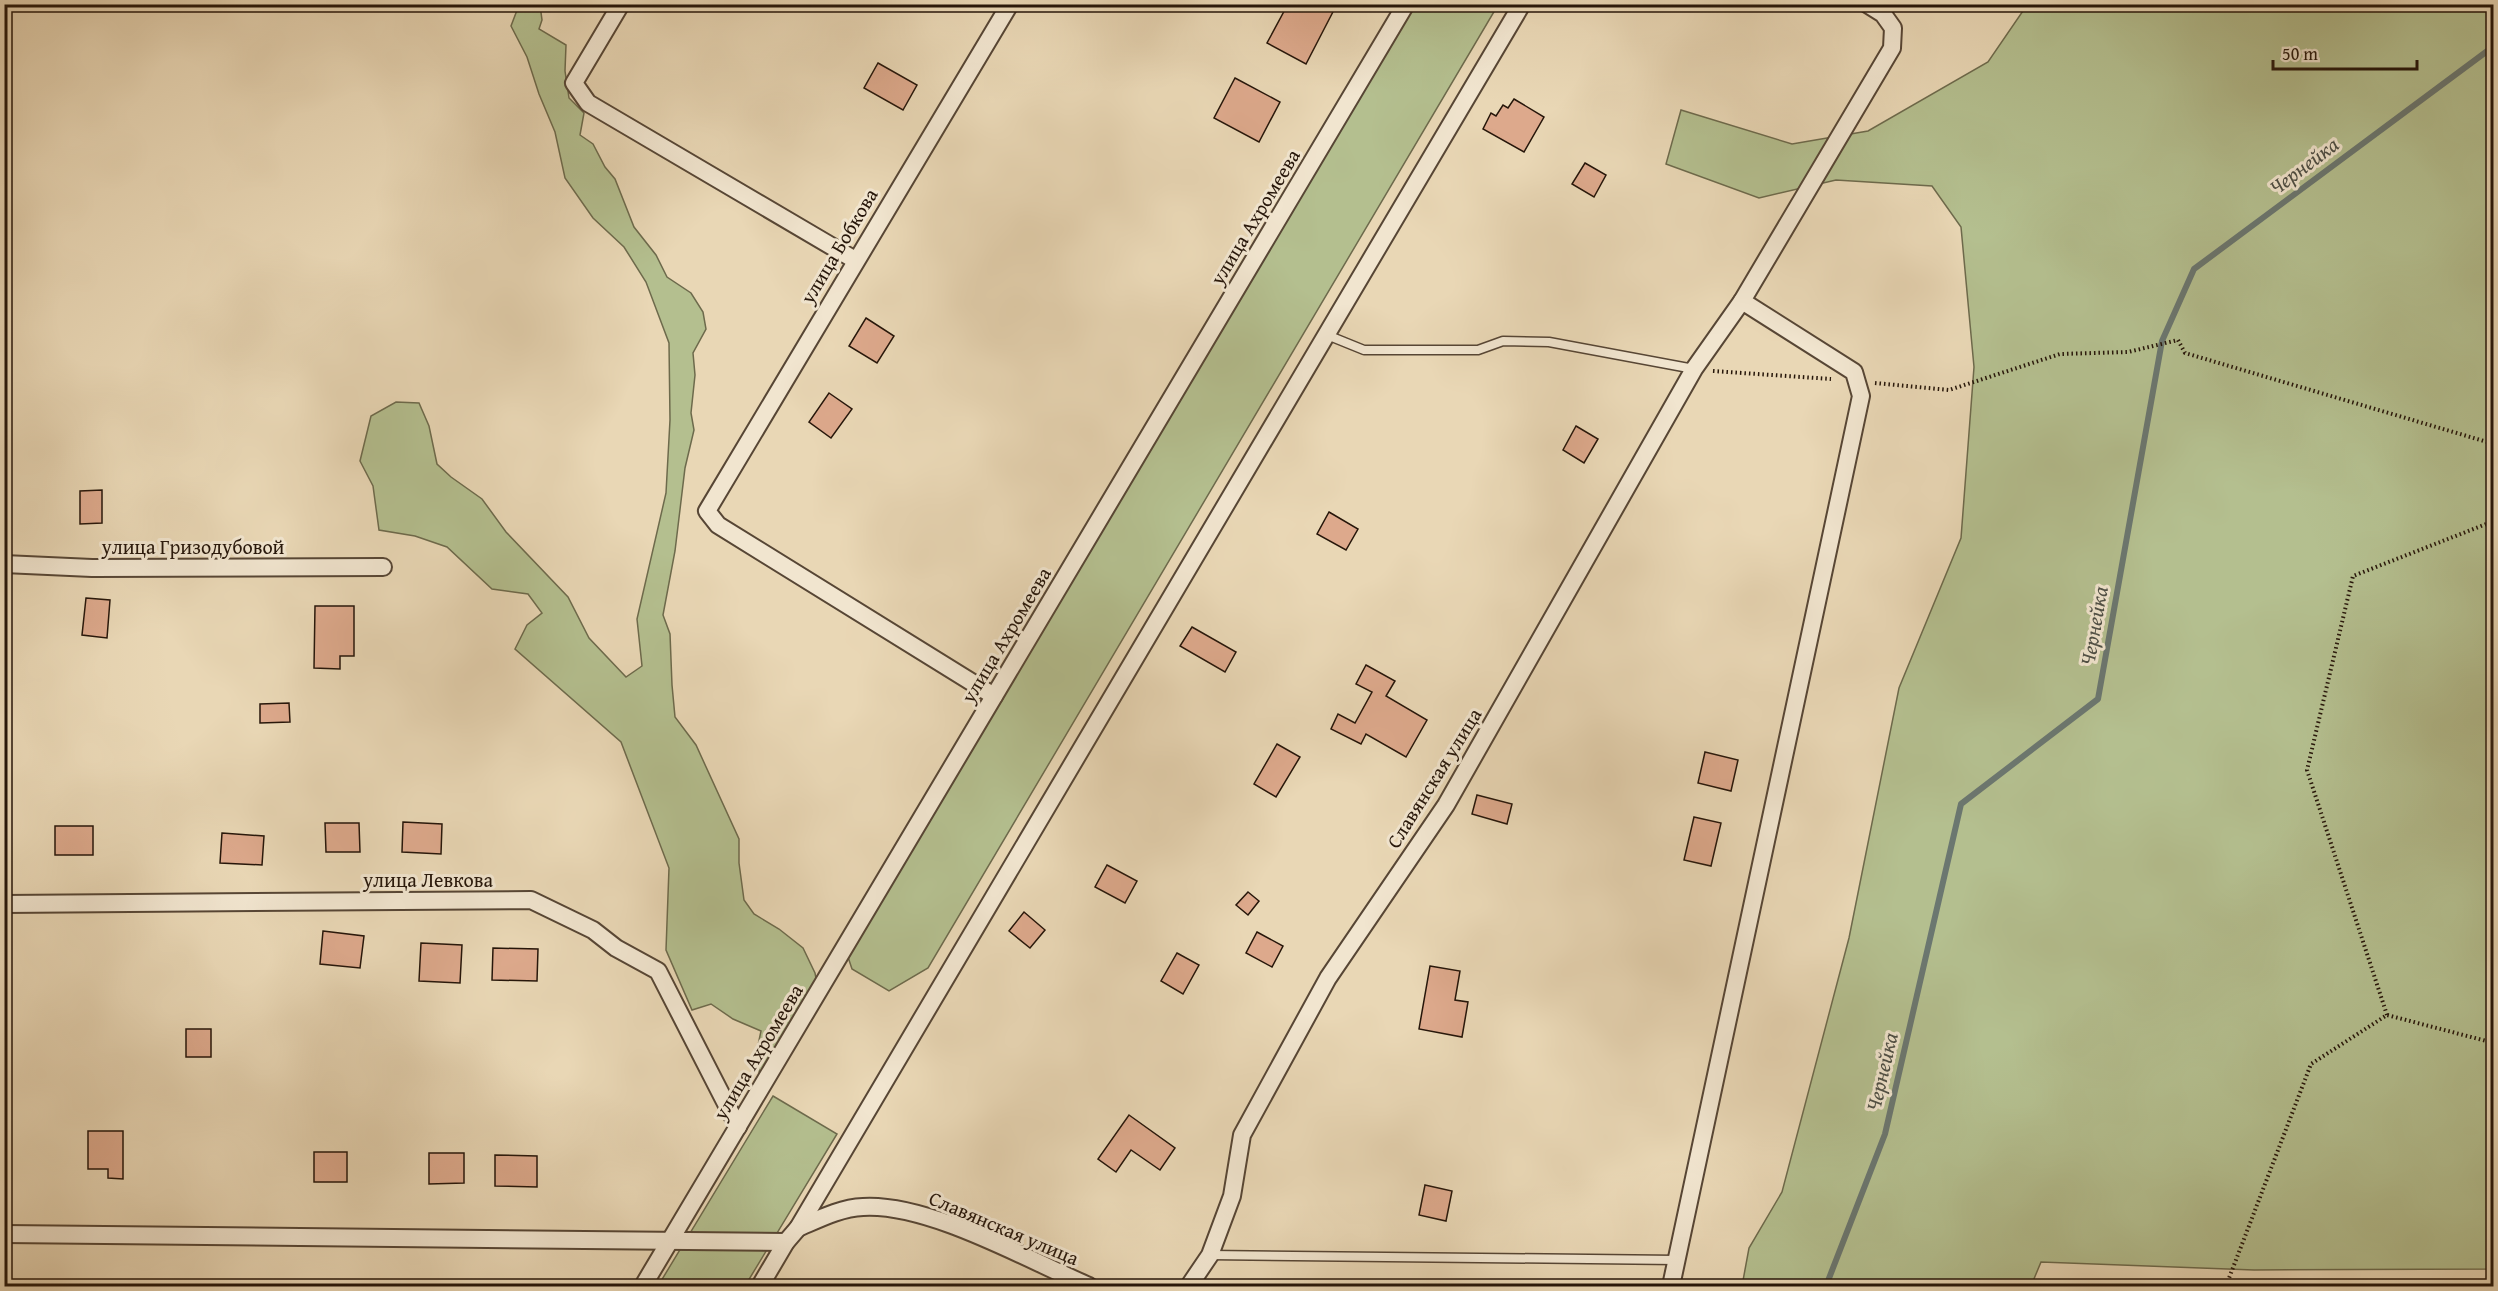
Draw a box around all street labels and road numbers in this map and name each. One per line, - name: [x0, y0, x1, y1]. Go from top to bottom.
- street label: улица Ахромеева: [1202, 143, 1307, 291]
- street label: улица Бобкова: [792, 182, 885, 310]
- street label: улица Гризодубовой: [100, 532, 285, 561]
- street label: улица Ахромеева: [953, 561, 1058, 709]
- street label: Славянская улица: [1379, 702, 1489, 853]
- street label: улица Левкова: [362, 865, 494, 894]
- street label: улица Ахромеева: [705, 978, 810, 1126]
- street label: Славянская улица: [925, 1183, 1084, 1272]

